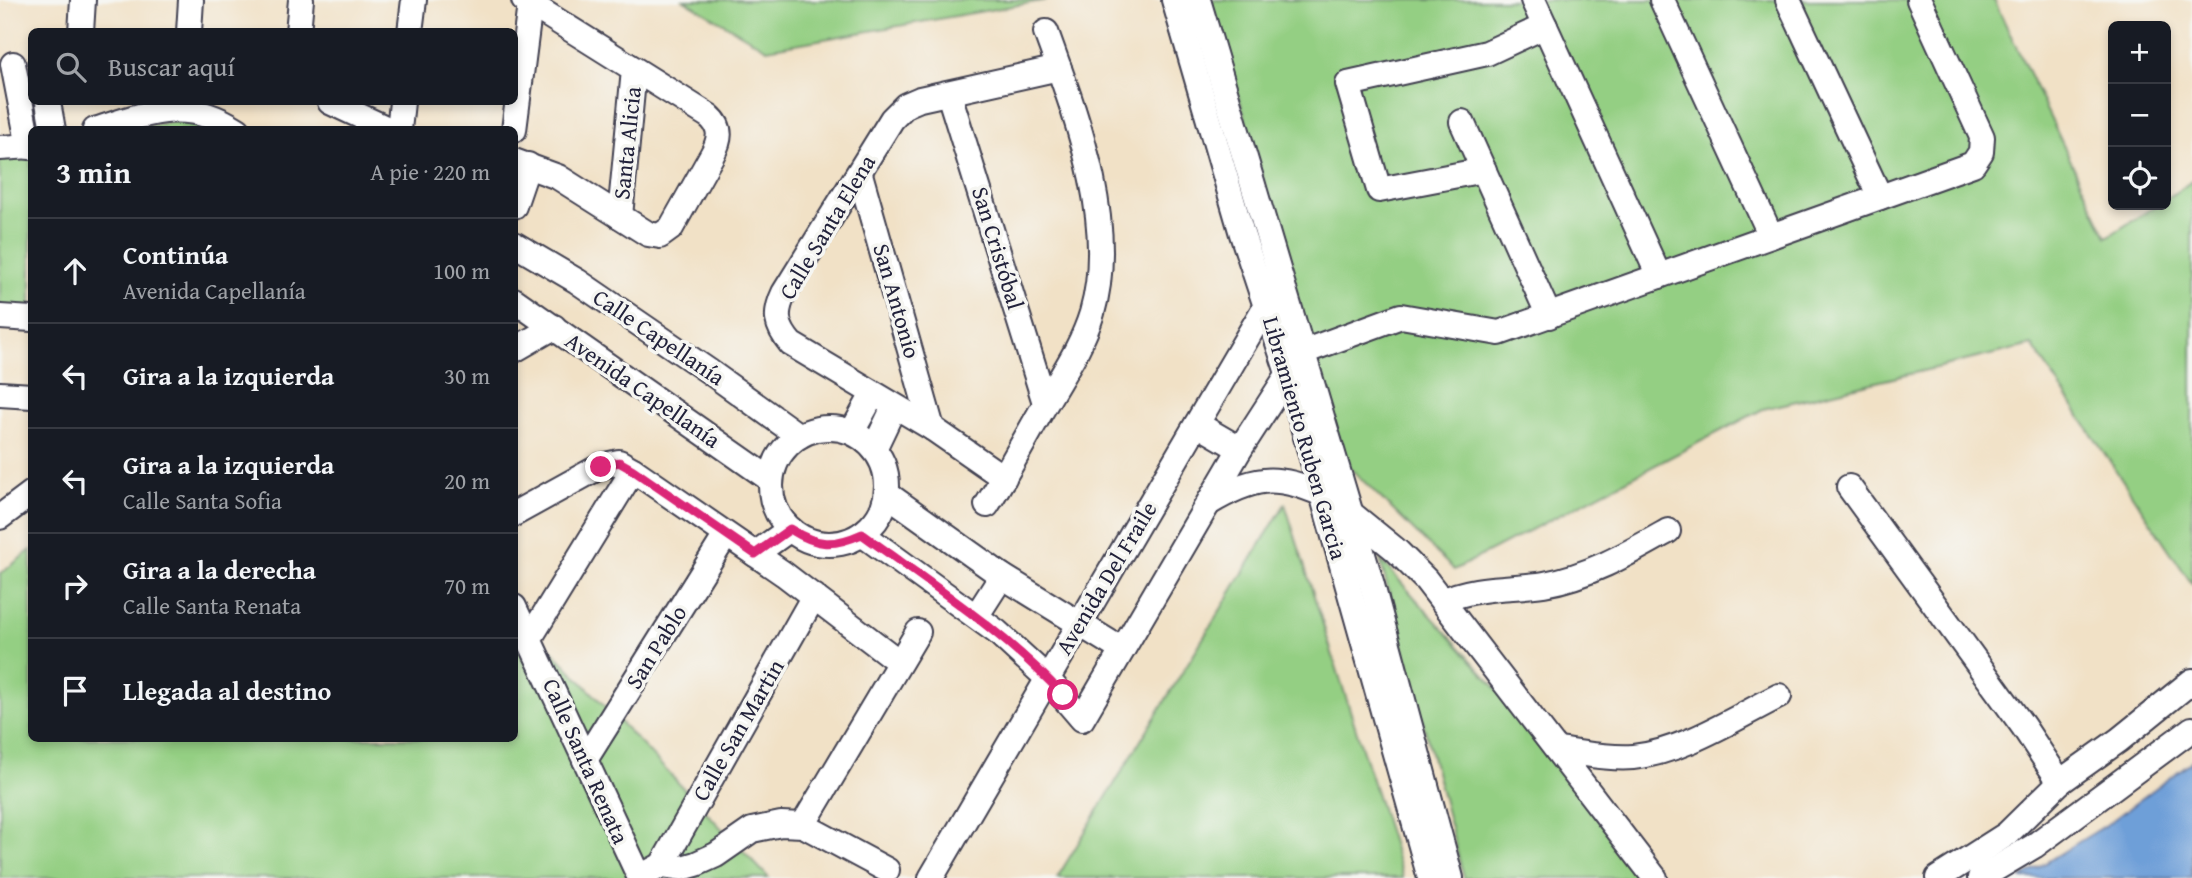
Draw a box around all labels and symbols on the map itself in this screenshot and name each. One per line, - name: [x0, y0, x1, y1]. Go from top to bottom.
- street label: Santa Alicia: [604, 85, 649, 201]
- street label: Calle Santa Elena: [770, 148, 883, 305]
- street label: San Cristóbal: [964, 182, 1033, 313]
- street label: San Antonio: [865, 240, 930, 362]
- street label: Calle Capellanía: [587, 280, 732, 393]
- street label: Libramiento Ruben Garcia: [1255, 313, 1356, 563]
- street label: Avenida Capellanía: [559, 324, 728, 456]
- route end: [585, 451, 616, 482]
- street label: Avenida Del Fraile: [1047, 495, 1164, 661]
- street label: San Pablo: [617, 598, 694, 695]
- street label: Calle San Martin: [684, 653, 792, 807]
- street label: Calle Santa Renata: [535, 673, 638, 849]
- route start: [1047, 679, 1078, 710]

